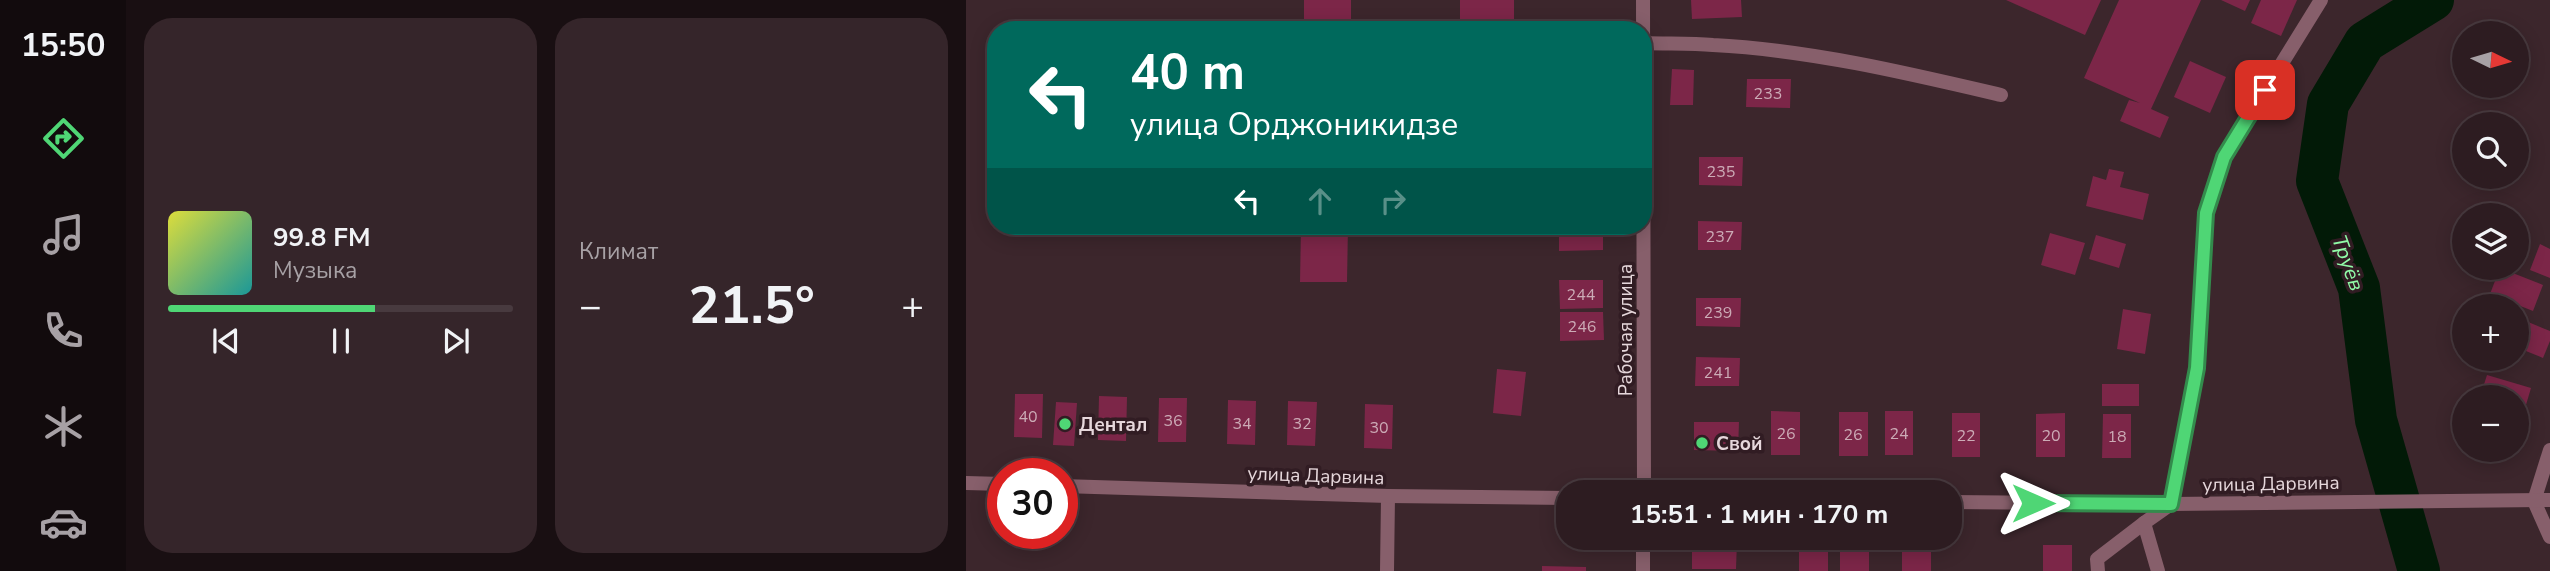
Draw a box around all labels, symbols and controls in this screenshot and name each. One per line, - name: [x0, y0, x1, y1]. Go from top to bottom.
- north arrow: [2452, 21, 2529, 98]
- map controls: [2452, 21, 2529, 462]
- text: 15:50: [21, 24, 105, 67]
- text: 40 m: [1130, 39, 1245, 106]
- icon: left: [1015, 49, 1106, 140]
- pin: [2235, 60, 2295, 120]
- icon: arrive: [2246, 71, 2284, 109]
- house number: 233: [1754, 83, 1782, 105]
- text: улица Орджоникидзе: [1130, 103, 1458, 146]
- button: search: [2452, 112, 2529, 189]
- icon: directions: [39, 114, 88, 163]
- house number: 235: [1707, 161, 1735, 183]
- icon: left: [1228, 182, 1266, 220]
- icon: ahead: [1301, 182, 1339, 220]
- icon: right: [1374, 182, 1412, 220]
- button: layers: [2452, 203, 2529, 280]
- icon: music: [39, 210, 88, 259]
- text: 99.8 FM: [273, 220, 370, 255]
- house number: 237: [1706, 226, 1734, 248]
- water label: Труёв: [2325, 231, 2371, 295]
- text: Климат: [579, 236, 658, 267]
- text: Музыка: [273, 255, 357, 286]
- street label: Рабочая улица: [1613, 264, 1639, 396]
- text: 21.5°: [688, 270, 815, 341]
- text: −: [579, 281, 602, 332]
- text: +: [901, 281, 924, 332]
- house number: 244: [1567, 284, 1596, 306]
- button: +: [2452, 294, 2529, 371]
- house number: 239: [1704, 302, 1732, 324]
- icon: phone: [39, 306, 88, 355]
- house number: 246: [1568, 316, 1596, 338]
- icon: previous: [207, 322, 245, 360]
- icon: pause: [322, 322, 360, 360]
- icon: next: [437, 322, 475, 360]
- house number: 241: [1704, 362, 1732, 384]
- button: −: [2452, 385, 2529, 462]
- icon: climate: [39, 402, 88, 451]
- house number: 40: [1018, 406, 1038, 428]
- house number: 36: [1163, 410, 1183, 432]
- place label: Дентал: [1079, 412, 1147, 438]
- house number: 34: [1232, 413, 1252, 435]
- house number: 32: [1292, 413, 1312, 435]
- marker: Дентал: [1057, 416, 1073, 432]
- house number: 30: [1369, 417, 1389, 439]
- house number: 26: [1776, 423, 1796, 445]
- house number: 24: [1889, 423, 1909, 445]
- house number: 26: [1843, 424, 1863, 446]
- house number: 22: [1956, 425, 1976, 447]
- house number: 20: [2041, 425, 2061, 447]
- house number: 18: [2107, 426, 2127, 448]
- place label: Свой: [1716, 431, 1762, 457]
- marker: Свой: [1694, 435, 1710, 451]
- speed limit sign: 30: [987, 458, 1078, 549]
- street label: улица Дарвина: [1247, 461, 1385, 491]
- position arrow: [1996, 466, 2070, 540]
- street label: улица Дарвина: [2202, 470, 2340, 498]
- text: 15:51 · 1 мин · 170 m: [1630, 497, 1888, 532]
- icon: car: [39, 498, 88, 547]

